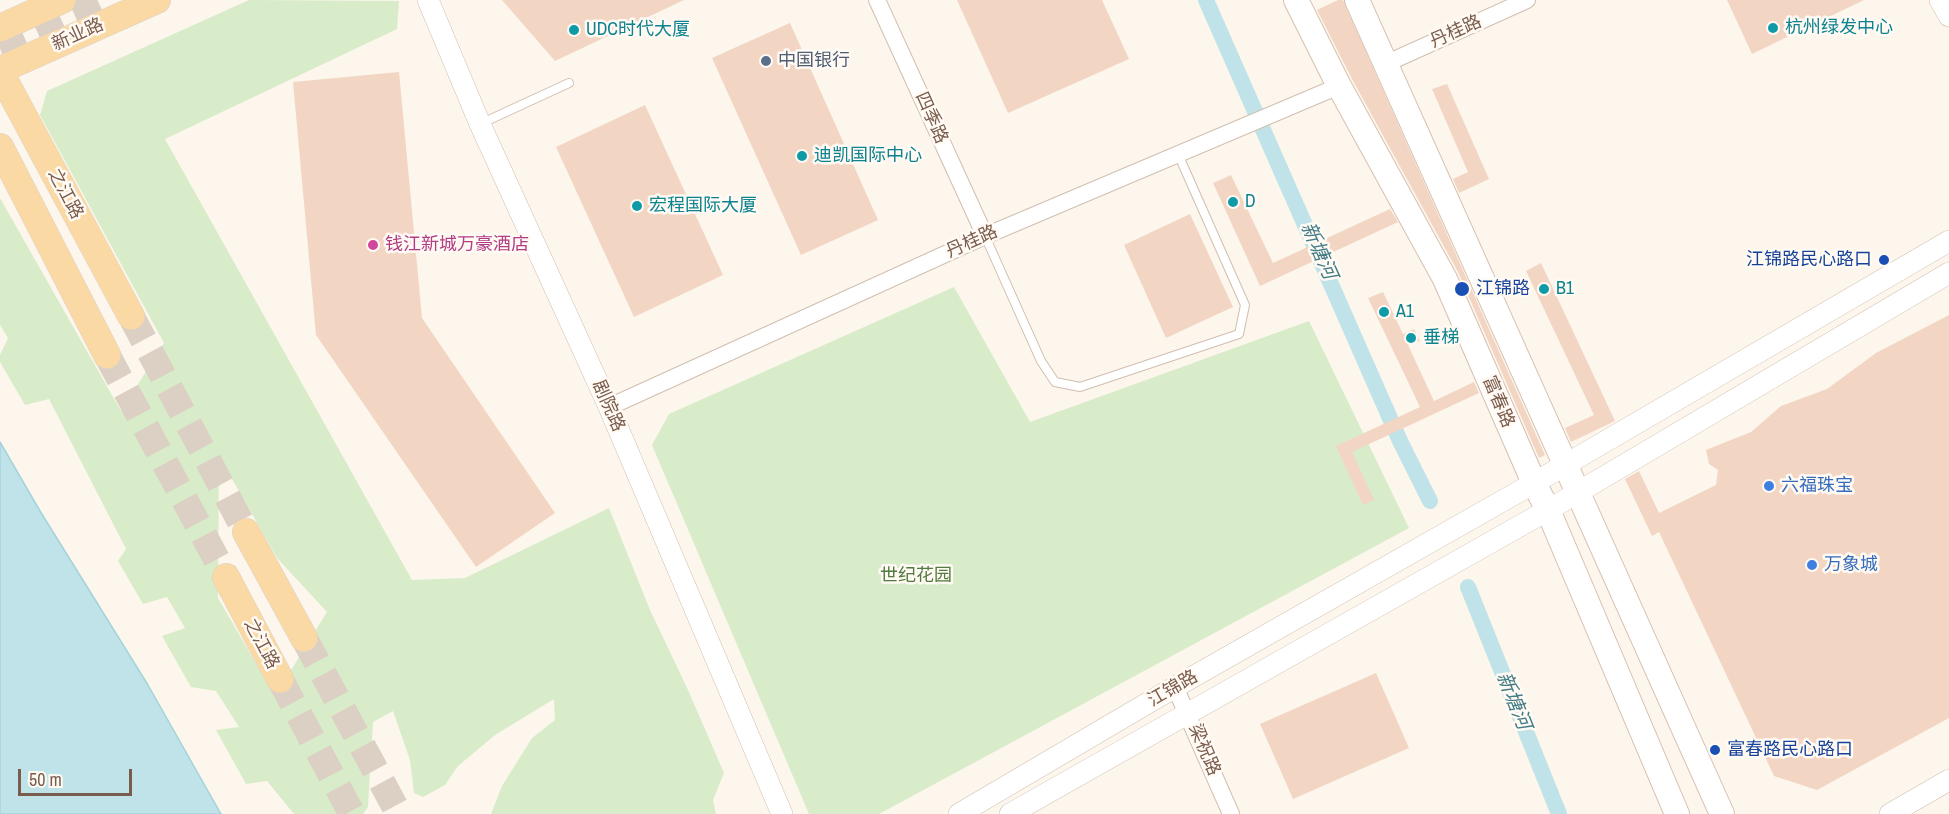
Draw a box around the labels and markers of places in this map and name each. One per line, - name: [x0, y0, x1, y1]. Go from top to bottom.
- place label: 杭州绿发中心: [1785, 17, 1893, 39]
- place label: UDC时代大厦: [586, 19, 690, 41]
- marker: 杭州绿发中心: [1766, 21, 1780, 35]
- marker: UDC时代大厦: [567, 23, 581, 37]
- place label: 中国银行: [778, 50, 850, 72]
- marker: 中国银行: [759, 54, 773, 68]
- place label: 迪凯国际中心: [814, 145, 922, 167]
- marker: 迪凯国际中心: [795, 149, 809, 163]
- place label: D: [1245, 191, 1256, 213]
- place label: 宏程国际大厦: [649, 195, 757, 217]
- marker: D: [1226, 195, 1240, 209]
- marker: 宏程国际大厦: [630, 199, 644, 213]
- place label: 钱江新城万豪酒店: [385, 234, 529, 256]
- marker: 钱江新城万豪酒店: [366, 238, 380, 252]
- place label: 江锦路民心路口: [1746, 249, 1872, 271]
- marker: 江锦路民心路口: [1877, 253, 1891, 267]
- place label: 江锦路: [1476, 278, 1530, 300]
- place label: B1: [1556, 278, 1574, 300]
- marker: 江锦路: [1453, 280, 1471, 298]
- marker: B1: [1537, 282, 1551, 296]
- place label: A1: [1396, 301, 1414, 323]
- marker: A1: [1377, 305, 1391, 319]
- place label: 垂梯: [1423, 327, 1459, 349]
- marker: 垂梯: [1404, 331, 1418, 345]
- place label: 六福珠宝: [1781, 475, 1853, 497]
- marker: 六福珠宝: [1762, 479, 1776, 493]
- place label: 万象城: [1824, 554, 1878, 576]
- marker: 万象城: [1805, 558, 1819, 572]
- place label: 富春路民心路口: [1727, 739, 1853, 761]
- marker: 富春路民心路口: [1708, 743, 1722, 757]

